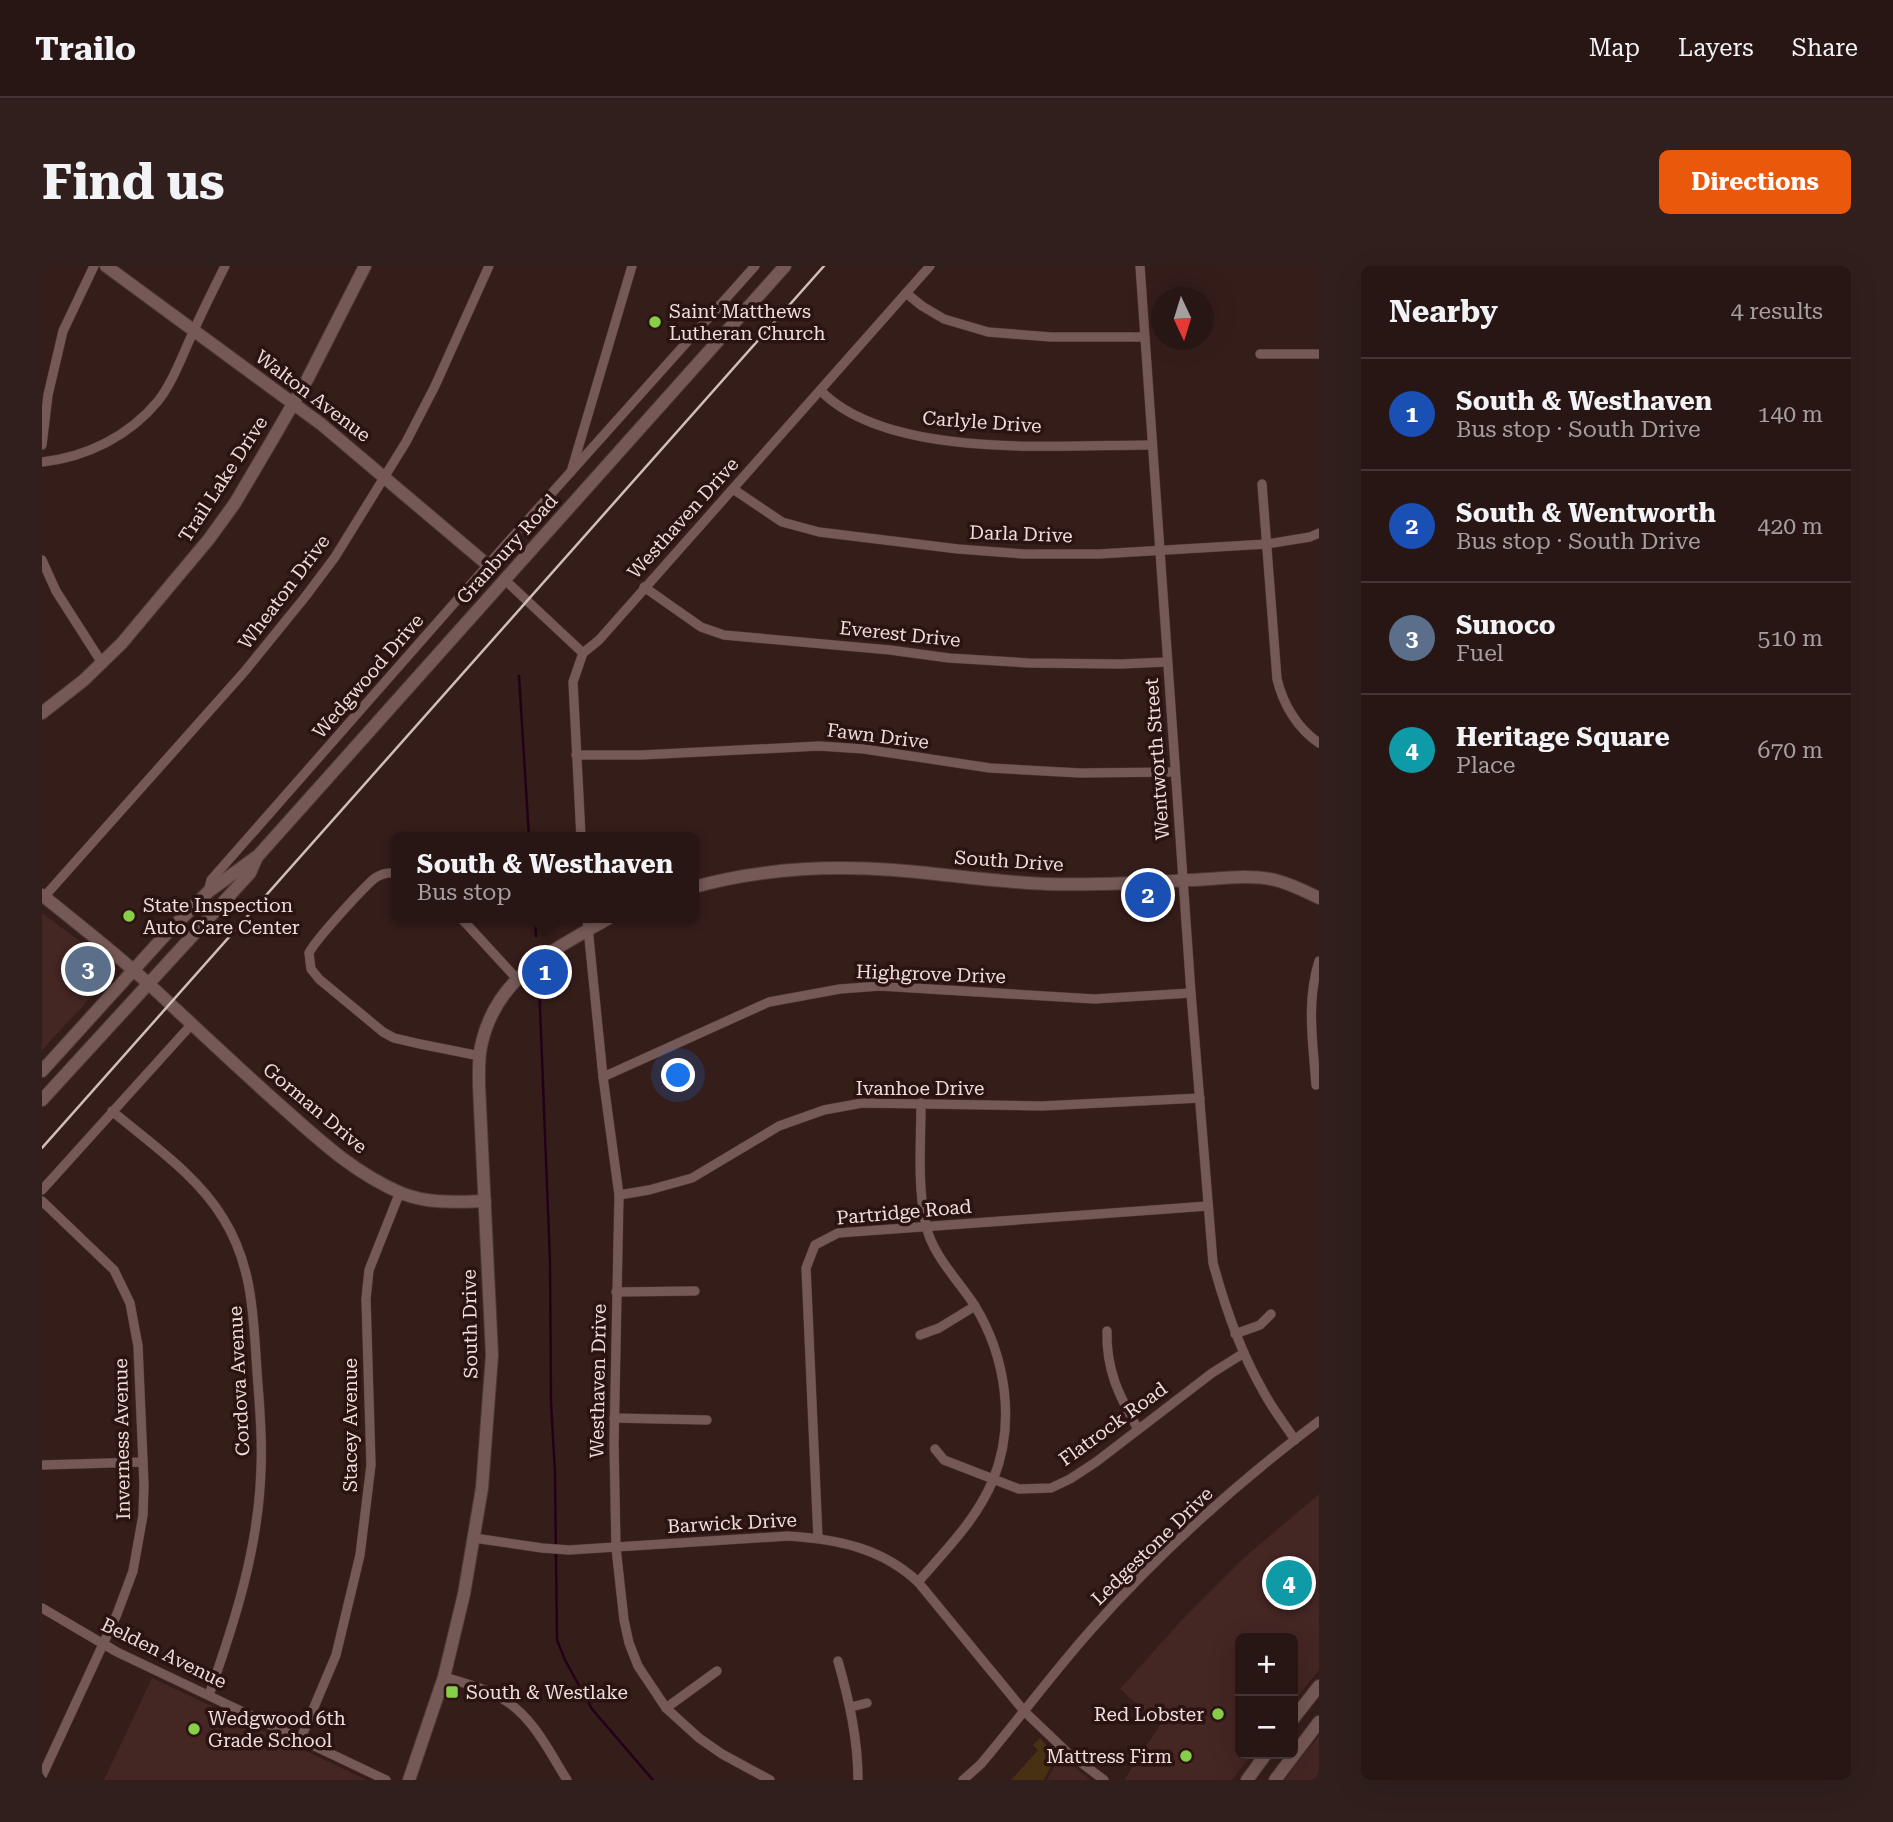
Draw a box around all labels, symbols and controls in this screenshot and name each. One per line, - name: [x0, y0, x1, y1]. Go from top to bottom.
- text: Trailo: [35, 29, 136, 68]
- text: Map: [1589, 34, 1640, 62]
- text: Layers: [1678, 34, 1754, 62]
- text: Share: [1792, 34, 1858, 62]
- button: Directions: [1659, 150, 1851, 214]
- text: Find us: [42, 154, 225, 211]
- north arrow: [1151, 287, 1214, 350]
- text: Nearby: [1389, 294, 1498, 329]
- text: 4 results: [1731, 298, 1823, 325]
- place label: Saint Matthews Lutheran Church: [669, 300, 825, 345]
- marker: Saint Matthews Lutheran Church: [647, 314, 663, 330]
- street label: Walton Avenue: [251, 345, 375, 447]
- text: South & Westhaven: [1456, 386, 1712, 416]
- text: 1: [1406, 401, 1418, 428]
- text: 140 m: [1758, 401, 1823, 428]
- street label: Carlyle Drive: [922, 406, 1042, 438]
- street label: Trail Lake Drive: [174, 412, 272, 546]
- text: Bus stop · South Drive: [1456, 416, 1701, 443]
- street label: Westhaven Drive: [623, 453, 743, 583]
- street label: Granbury Road: [452, 489, 562, 609]
- text: South & Wentworth: [1456, 498, 1716, 528]
- text: 2: [1406, 513, 1418, 540]
- text: 420 m: [1758, 513, 1823, 540]
- street label: Darla Drive: [969, 521, 1073, 547]
- text: Bus stop · South Drive: [1456, 528, 1701, 555]
- street label: Wheaton Drive: [233, 530, 335, 654]
- street label: Wedgwood Drive: [308, 609, 428, 743]
- text: Sunoco: [1456, 610, 1556, 640]
- street label: Everest Drive: [838, 616, 962, 652]
- text: 3: [1406, 625, 1418, 652]
- text: 510 m: [1758, 625, 1823, 652]
- text: Fuel: [1456, 640, 1504, 667]
- street label: Wentworth Street: [1140, 677, 1174, 841]
- street label: Fawn Drive: [826, 718, 930, 754]
- text: Heritage Square: [1456, 722, 1670, 752]
- text: 4: [1406, 737, 1418, 764]
- text: 670 m: [1758, 737, 1823, 764]
- text: Place: [1456, 752, 1515, 779]
- popup: [391, 832, 699, 923]
- street label: South Drive: [954, 846, 1064, 876]
- text: South & Westhaven: [417, 849, 673, 879]
- pin: 2: [1125, 869, 1171, 921]
- text: Bus stop: [417, 879, 512, 906]
- place label: State Inspection Auto Care Center: [143, 894, 300, 939]
- marker: State Inspection Auto Care Center: [121, 908, 137, 924]
- pin: 3: [65, 943, 111, 995]
- pin: 1: [522, 946, 568, 998]
- street label: Highgrove Drive: [856, 960, 1006, 988]
- street label: Gorman Drive: [258, 1058, 372, 1158]
- your location: [661, 1058, 695, 1092]
- street label: Ivanhoe Drive: [856, 1077, 984, 1100]
- street label: Partridge Road: [836, 1195, 972, 1229]
- street label: South Drive: [458, 1269, 482, 1379]
- street label: Westhaven Drive: [585, 1303, 611, 1459]
- street label: Cordova Avenue: [224, 1305, 254, 1457]
- street label: Inverness Avenue: [109, 1358, 135, 1520]
- street label: Stacey Avenue: [339, 1358, 362, 1492]
- street label: Flatrock Road: [1054, 1377, 1172, 1471]
- street label: Ledgestone Drive: [1086, 1482, 1218, 1610]
- street label: Barwick Drive: [667, 1508, 797, 1538]
- pin: 4: [1266, 1557, 1312, 1609]
- street label: Belden Avenue: [98, 1613, 230, 1693]
- map controls: [1235, 1633, 1298, 1759]
- button: +: [1235, 1633, 1298, 1696]
- place label: South & Westlake: [466, 1681, 628, 1704]
- marker: South & Westlake: [444, 1684, 460, 1700]
- button: −: [1235, 1696, 1298, 1759]
- place label: Red Lobster: [1094, 1703, 1204, 1726]
- marker: Red Lobster: [1210, 1706, 1226, 1722]
- place label: Wedgwood 6th Grade School: [208, 1707, 346, 1752]
- marker: Wedgwood 6th Grade School: [186, 1721, 202, 1737]
- place label: Mattress Firm: [1046, 1745, 1172, 1768]
- marker: Mattress Firm: [1178, 1748, 1194, 1764]

